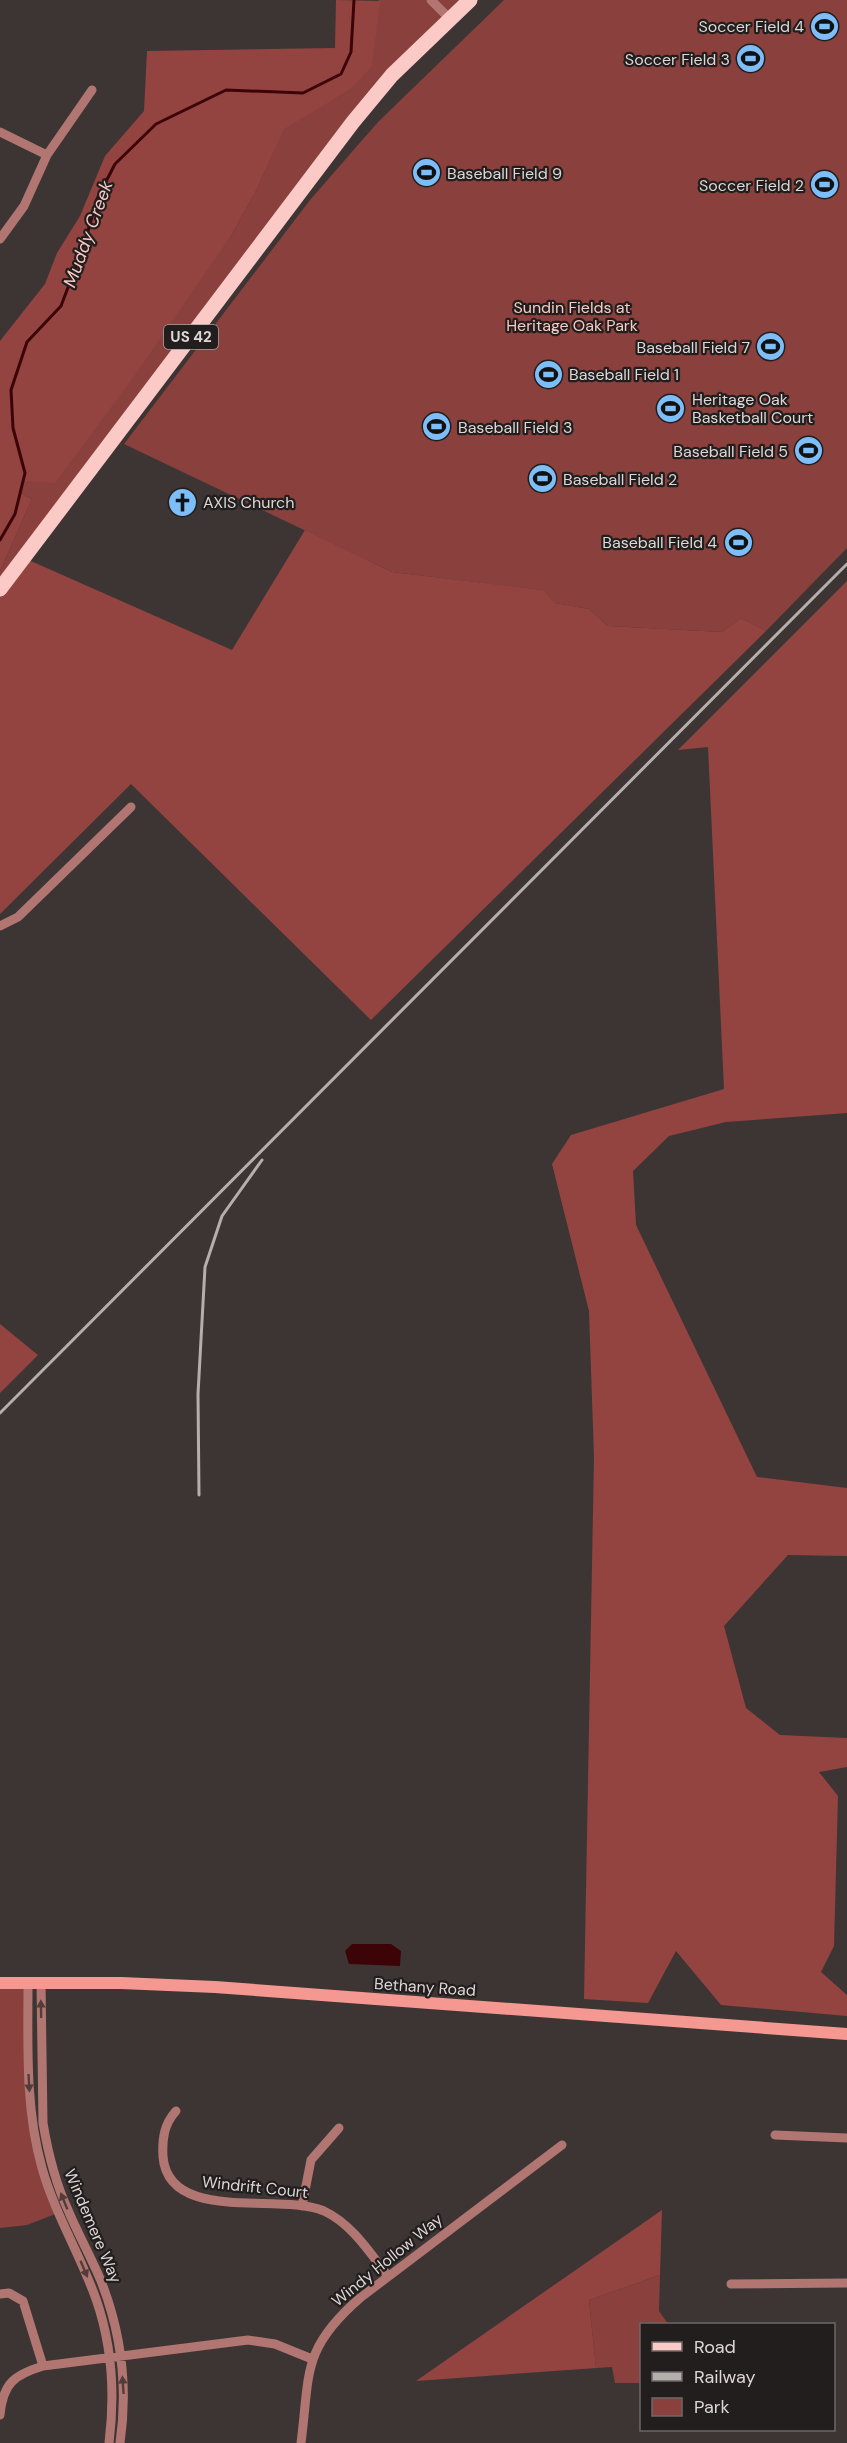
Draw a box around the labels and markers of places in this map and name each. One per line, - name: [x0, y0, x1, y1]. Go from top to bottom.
- sports icon: Soccer Field 4: [809, 10, 841, 42]
- place label: Soccer Field 4: [699, 16, 804, 37]
- sports icon: Soccer Field 3: [735, 43, 767, 75]
- place label: Soccer Field 3: [625, 49, 730, 70]
- sports icon: Baseball Field 9: [410, 157, 442, 189]
- place label: Baseball Field 9: [447, 163, 562, 184]
- sports icon: Soccer Field 2: [809, 169, 841, 201]
- place label: Soccer Field 2: [699, 175, 804, 196]
- sports icon: Baseball Field 7: [755, 331, 787, 363]
- place label: Baseball Field 7: [637, 337, 750, 358]
- sports icon: Baseball Field 1: [532, 358, 564, 390]
- place label: Baseball Field 1: [569, 364, 679, 385]
- place label: Heritage Oak Basketball Court: [692, 389, 813, 428]
- sports icon: Heritage Oak Basketball Court: [655, 392, 687, 424]
- sports icon: Baseball Field 3: [421, 411, 453, 443]
- place label: Baseball Field 3: [458, 417, 572, 438]
- sports icon: Baseball Field 5: [793, 435, 825, 467]
- place label: Baseball Field 5: [673, 441, 788, 462]
- sports icon: Baseball Field 2: [526, 463, 558, 495]
- place label: Baseball Field 2: [563, 469, 677, 490]
- church icon: AXIS Church: [166, 486, 198, 518]
- place label: AXIS Church: [203, 492, 294, 513]
- sports icon: Baseball Field 4: [722, 526, 754, 558]
- place label: Baseball Field 4: [602, 532, 717, 553]

